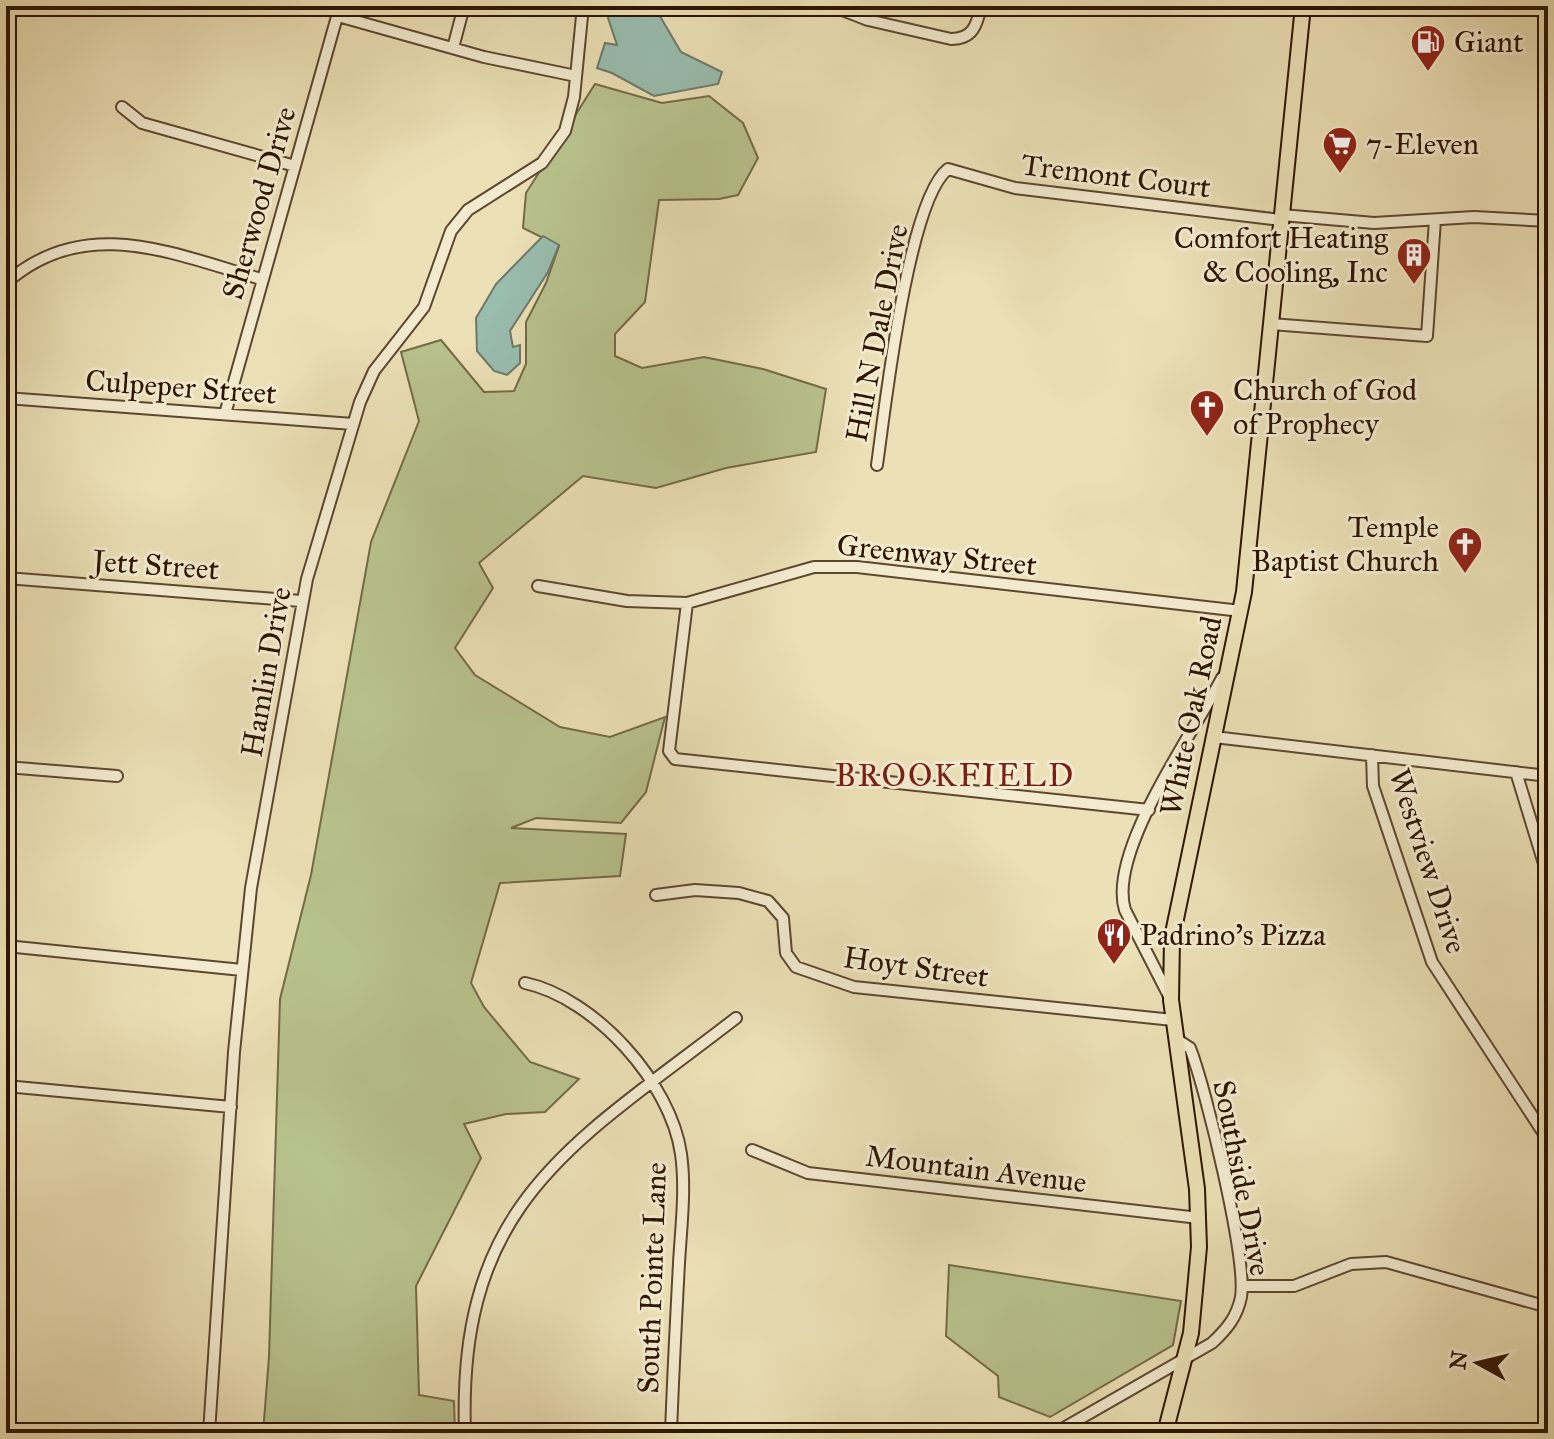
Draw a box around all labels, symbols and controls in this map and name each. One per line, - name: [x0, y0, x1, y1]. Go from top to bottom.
- fuel station icon: Giant: [1409, 23, 1447, 73]
- place label: Giant: [1454, 24, 1524, 60]
- street label: Sherwood Drive: [214, 102, 304, 304]
- supermarket icon: 7-Eleven: [1321, 125, 1359, 175]
- place label: 7-Eleven: [1366, 126, 1479, 162]
- street label: Tremont Court: [1019, 147, 1213, 206]
- place label: Comfort Heating & Cooling, Inc: [1174, 220, 1389, 290]
- street label: Hill N Dale Drive: [838, 221, 916, 445]
- building icon: Comfort Heating & Cooling, Inc: [1395, 236, 1433, 286]
- street label: Culpeper Street: [84, 362, 278, 412]
- place label: Church of God of Prophecy: [1233, 372, 1417, 442]
- church icon: Church of God of Prophecy: [1188, 388, 1226, 438]
- place label: Temple Baptist Church: [1251, 509, 1439, 579]
- church icon: Temple Baptist Church: [1446, 525, 1484, 575]
- street label: Greenway Street: [835, 527, 1039, 583]
- street label: Jett Street: [89, 542, 221, 587]
- street label: Hamlin Drive: [233, 584, 299, 760]
- street label: White Oak Road: [1152, 613, 1230, 819]
- district label: BROOKFIELD: [835, 756, 1075, 795]
- street label: Westview Drive: [1381, 764, 1475, 958]
- restaurant icon: Padrino's Pizza: [1095, 916, 1133, 966]
- place label: Padrino's Pizza: [1140, 917, 1326, 953]
- street label: Hoyt Street: [841, 939, 991, 995]
- street label: Southside Drive: [1205, 1077, 1279, 1279]
- street label: Mountain Avenue: [863, 1138, 1089, 1200]
- street label: South Pointe Lane: [630, 1162, 674, 1394]
- north arrow: [1438, 1323, 1518, 1403]
- text: N: [1444, 1349, 1473, 1371]

